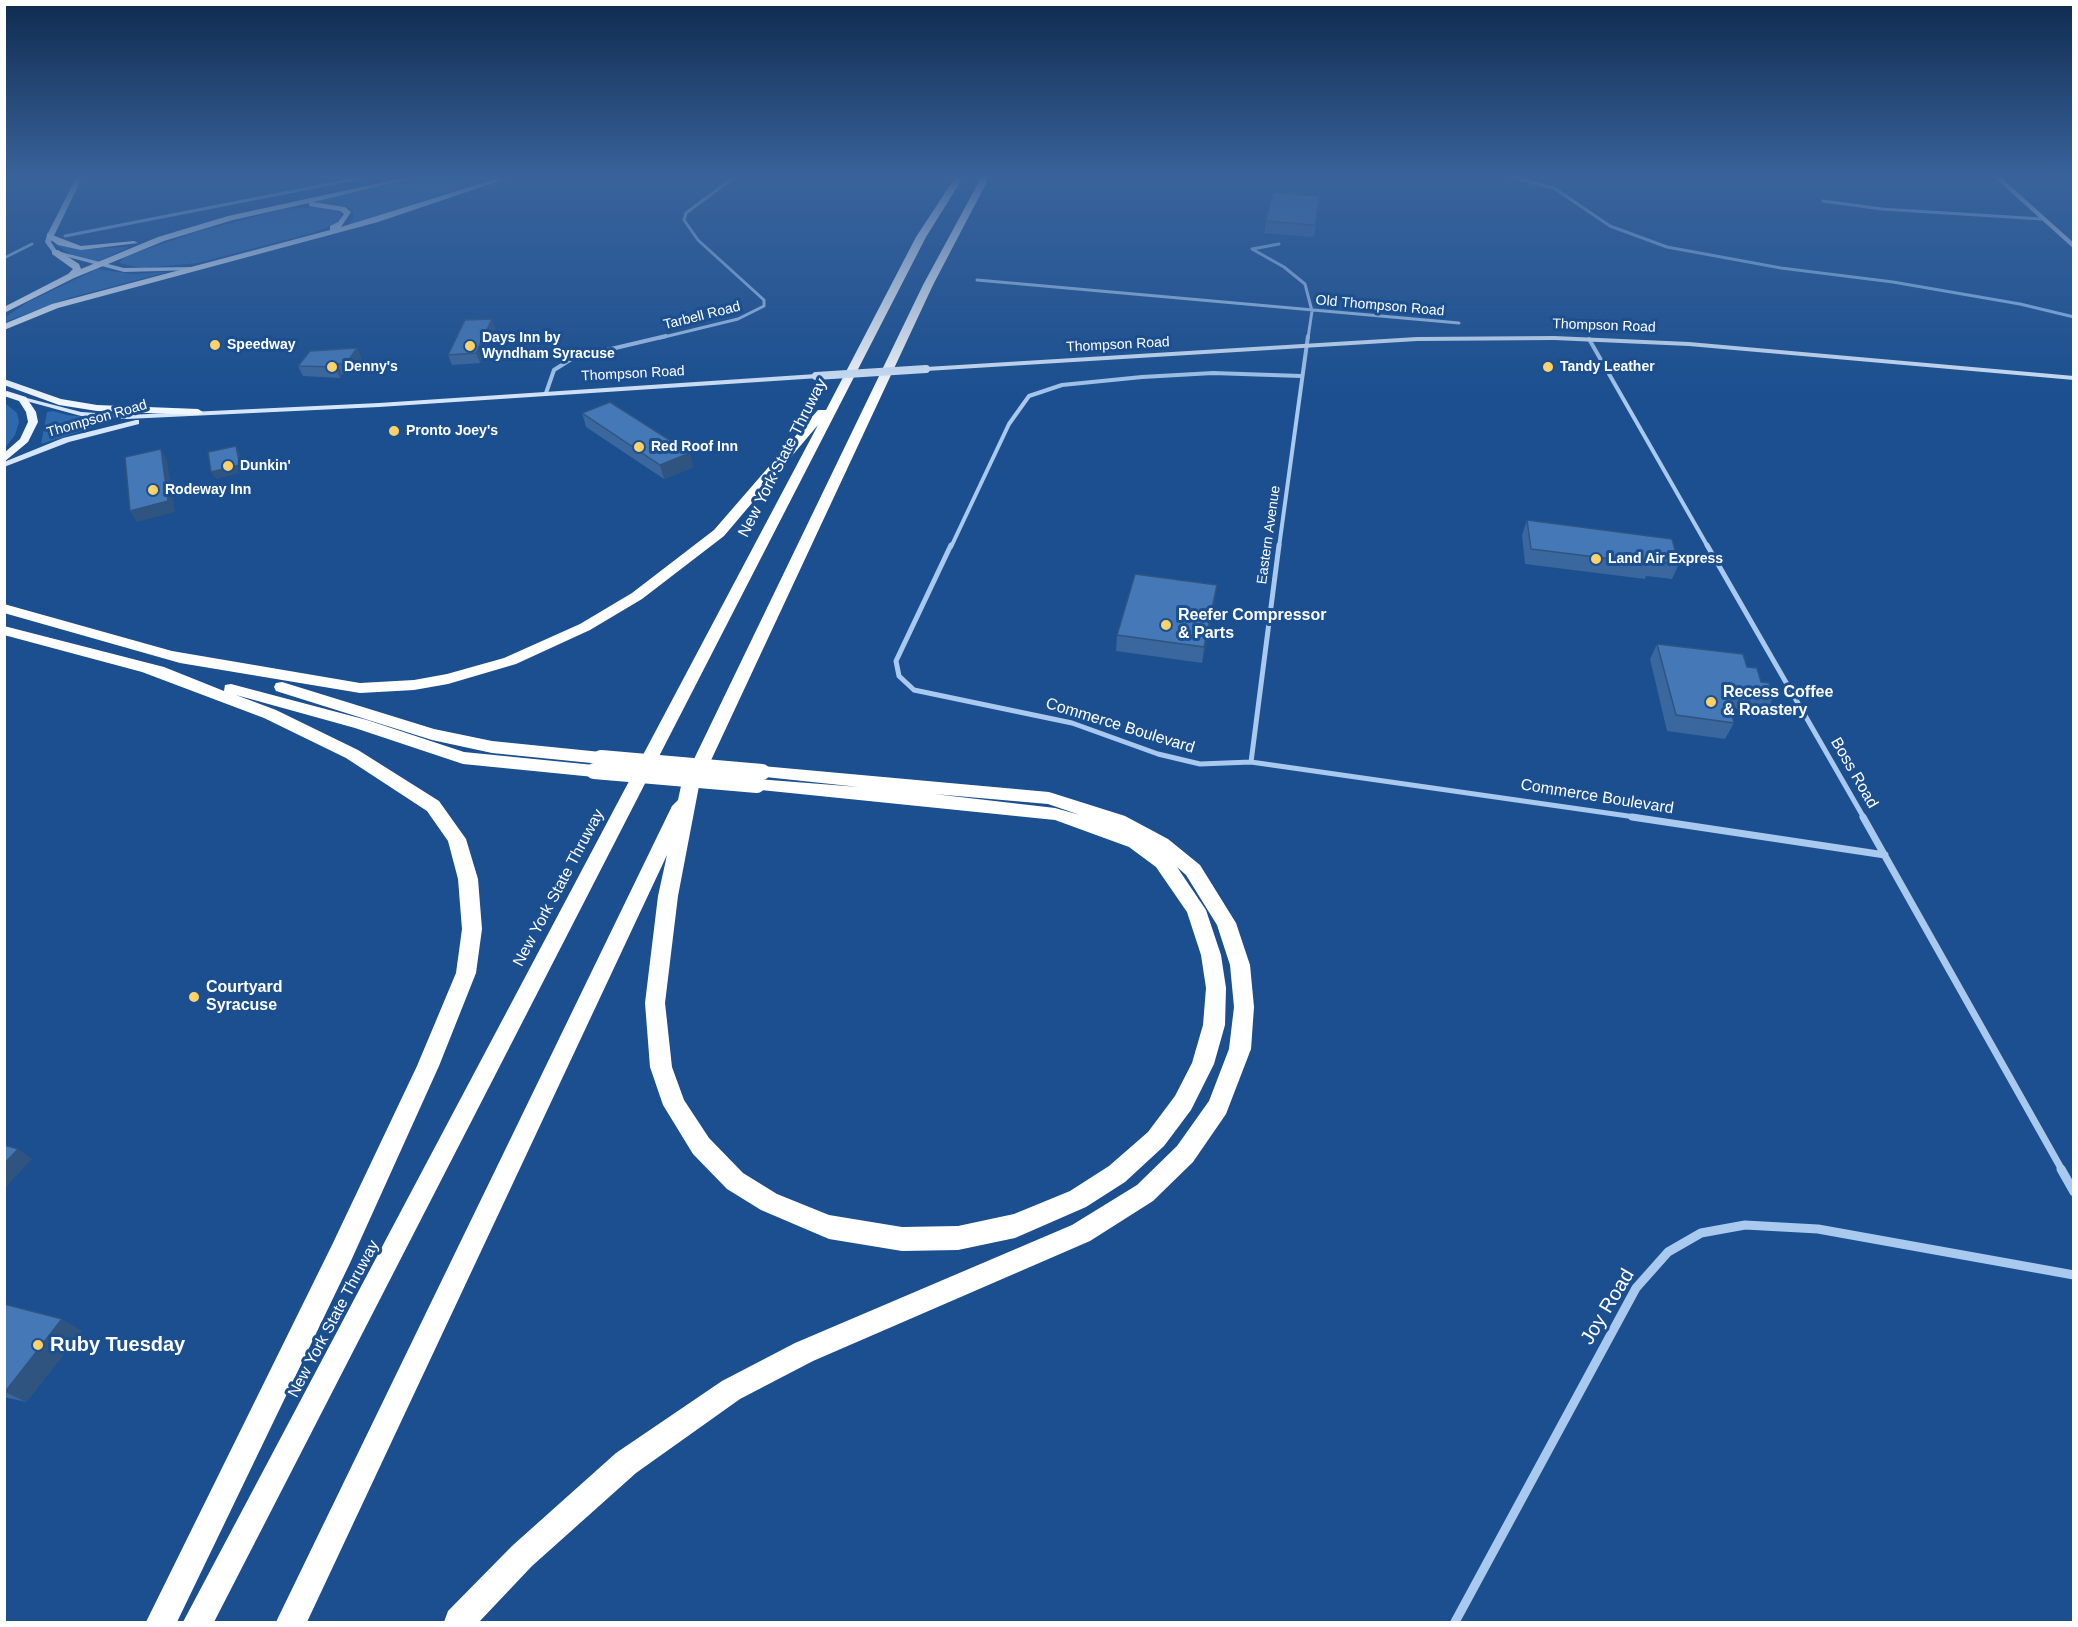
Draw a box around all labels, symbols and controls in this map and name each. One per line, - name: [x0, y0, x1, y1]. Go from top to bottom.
- street label: Old Thompson Road: [1315, 292, 1445, 320]
- street label: Tarbell Road: [662, 298, 742, 334]
- street label: Thompson Road: [1552, 316, 1656, 336]
- place label: Days Inn by Wyndham Syracuse: [482, 330, 615, 362]
- street label: Thompson Road: [1066, 334, 1170, 356]
- place label: Speedway: [227, 337, 295, 353]
- marker: Speedway: [208, 338, 222, 352]
- marker: Days Inn by Wyndham Syracuse: [463, 339, 477, 353]
- place label: Denny's: [344, 359, 398, 375]
- place label: Tandy Leather: [1560, 359, 1655, 375]
- marker: Denny's: [325, 360, 339, 374]
- marker: Tandy Leather: [1541, 360, 1555, 374]
- street label: Thompson Road: [581, 363, 685, 385]
- street label: New York State Thruway: [735, 375, 831, 541]
- street label: Thompson Road: [45, 397, 149, 441]
- place label: Pronto Joey's: [406, 423, 498, 439]
- marker: Pronto Joey's: [387, 424, 401, 438]
- place label: Red Roof Inn: [651, 439, 738, 455]
- marker: Red Roof Inn: [632, 440, 646, 454]
- place label: Dunkin': [240, 458, 291, 474]
- marker: Dunkin': [221, 459, 235, 473]
- place label: Rodeway Inn: [165, 482, 251, 498]
- marker: Rodeway Inn: [146, 483, 160, 497]
- street label: Eastern Avenue: [1254, 485, 1284, 585]
- place label: Land Air Express: [1608, 551, 1723, 567]
- marker: Land Air Express: [1589, 552, 1603, 566]
- place label: Reefer Compressor & Parts: [1178, 606, 1326, 644]
- marker: Reefer Compressor & Parts: [1159, 618, 1173, 632]
- place label: Recess Coffee & Roastery: [1723, 683, 1833, 721]
- street label: Commerce Boulevard: [1043, 694, 1197, 758]
- marker: Recess Coffee & Roastery: [1704, 695, 1718, 709]
- street label: Boss Road: [1826, 734, 1882, 812]
- street label: Commerce Boulevard: [1519, 775, 1675, 819]
- street label: New York State Thruway: [509, 806, 609, 970]
- place label: Courtyard Syracuse: [206, 978, 282, 1016]
- marker: Courtyard Syracuse: [187, 990, 201, 1004]
- street label: New York State Thruway: [284, 1237, 384, 1401]
- street label: Joy Road: [1576, 1265, 1640, 1349]
- place label: Ruby Tuesday: [50, 1333, 185, 1357]
- marker: Ruby Tuesday: [31, 1338, 45, 1352]

